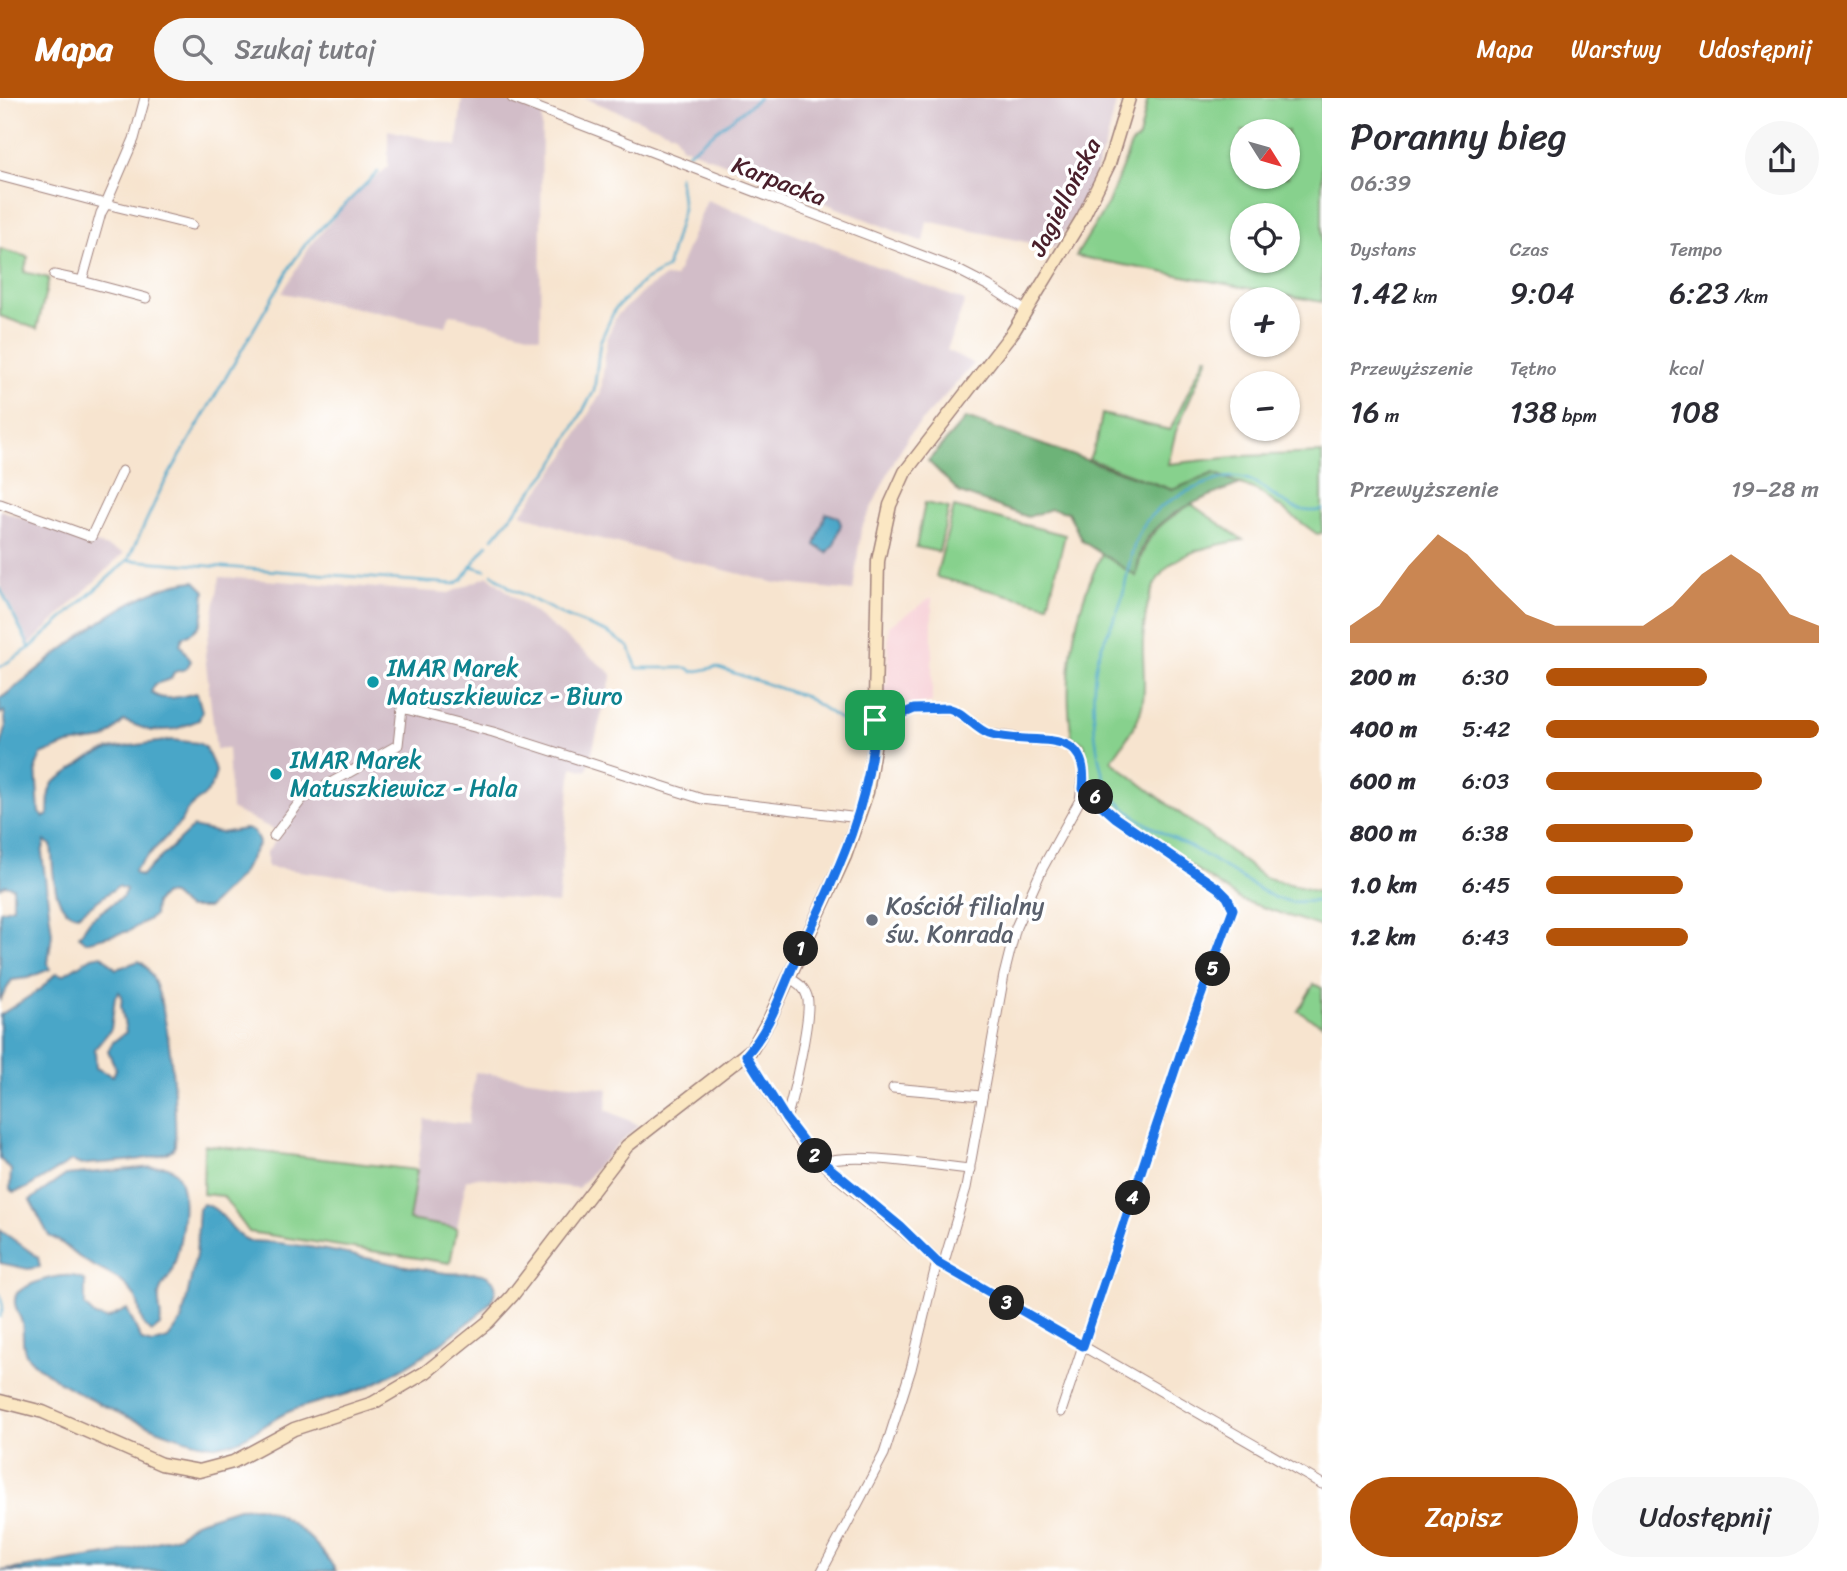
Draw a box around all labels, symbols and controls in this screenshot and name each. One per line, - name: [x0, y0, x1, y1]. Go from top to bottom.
- search box: [154, 18, 644, 81]
- text: Mapa: [35, 20, 112, 78]
- text: Szukaj tutaj: [234, 26, 376, 72]
- text: Mapa: [1476, 28, 1533, 70]
- text: Warstwy: [1571, 28, 1661, 70]
- text: Udostępnij: [1699, 28, 1812, 70]
- icon: search: [178, 30, 216, 68]
- text: Poranny bieg: [1350, 103, 1567, 170]
- north arrow: [1230, 119, 1300, 189]
- map controls: [1230, 119, 1300, 441]
- button: share: [1745, 121, 1819, 195]
- street label: Jagiellońska: [1017, 129, 1113, 265]
- street label: Karpacka: [726, 144, 832, 218]
- text: 06:39: [1350, 163, 1411, 204]
- button: locate: [1230, 203, 1300, 273]
- text: Dystans: [1350, 233, 1416, 266]
- text: Czas: [1510, 233, 1549, 266]
- text: Tempo: [1669, 233, 1722, 266]
- text: 1.42: [1350, 266, 1408, 320]
- text: 9:04: [1510, 266, 1575, 320]
- text: 6:23: [1669, 266, 1729, 320]
- text: km: [1408, 280, 1438, 313]
- text: /km: [1729, 280, 1768, 313]
- button: +: [1230, 287, 1300, 357]
- text: Przewyższenie: [1350, 352, 1473, 385]
- text: Tętno: [1510, 352, 1556, 385]
- text: kcal: [1669, 352, 1704, 385]
- button: −: [1230, 371, 1300, 441]
- text: 16: [1350, 385, 1380, 439]
- text: 138: [1510, 385, 1557, 439]
- text: 108: [1669, 385, 1719, 439]
- text: m: [1380, 399, 1399, 432]
- text: bpm: [1557, 399, 1597, 432]
- text: Przewyższenie: [1350, 469, 1499, 510]
- text: 19–28 m: [1731, 469, 1819, 510]
- place label: IMAR Marek Matuszkiewicz - Biuro: [386, 647, 623, 717]
- text: 200 m: [1350, 657, 1416, 698]
- text: 6:30: [1462, 657, 1509, 698]
- marker: IMAR Marek Matuszkiewicz - Biuro: [365, 674, 381, 690]
- pin: [845, 690, 905, 750]
- icon: arrive: [856, 701, 894, 739]
- text: 400 m: [1350, 709, 1417, 750]
- text: 5:42: [1462, 709, 1511, 750]
- place label: IMAR Marek Matuszkiewicz - Hala: [289, 739, 518, 809]
- text: 600 m: [1350, 761, 1416, 802]
- text: 6:03: [1462, 761, 1509, 802]
- marker: IMAR Marek Matuszkiewicz - Hala: [268, 766, 284, 782]
- pin: 6: [1078, 780, 1114, 814]
- text: 6: [1090, 780, 1101, 813]
- text: 800 m: [1350, 813, 1417, 854]
- text: 6:38: [1462, 813, 1509, 854]
- text: 1.0 km: [1350, 865, 1417, 906]
- text: 6:45: [1462, 865, 1510, 906]
- place label: Kościół filialny św. Konrada: [885, 885, 1045, 955]
- marker: Kościół filialny św. Konrada: [864, 912, 880, 928]
- text: 1.2 km: [1350, 917, 1416, 958]
- text: 6:43: [1462, 917, 1509, 958]
- pin: 1: [784, 932, 818, 966]
- text: 1: [796, 932, 805, 965]
- pin: 5: [1196, 952, 1230, 986]
- text: 5: [1207, 952, 1218, 985]
- pin: 2: [798, 1138, 832, 1174]
- text: 2: [809, 1139, 820, 1172]
- pin: 4: [1116, 1180, 1150, 1216]
- text: 4: [1127, 1181, 1138, 1214]
- pin: 3: [990, 1286, 1024, 1320]
- text: 3: [1001, 1286, 1012, 1319]
- button: Zapisz: [1350, 1477, 1578, 1557]
- button: Udostępnij: [1592, 1477, 1819, 1557]

